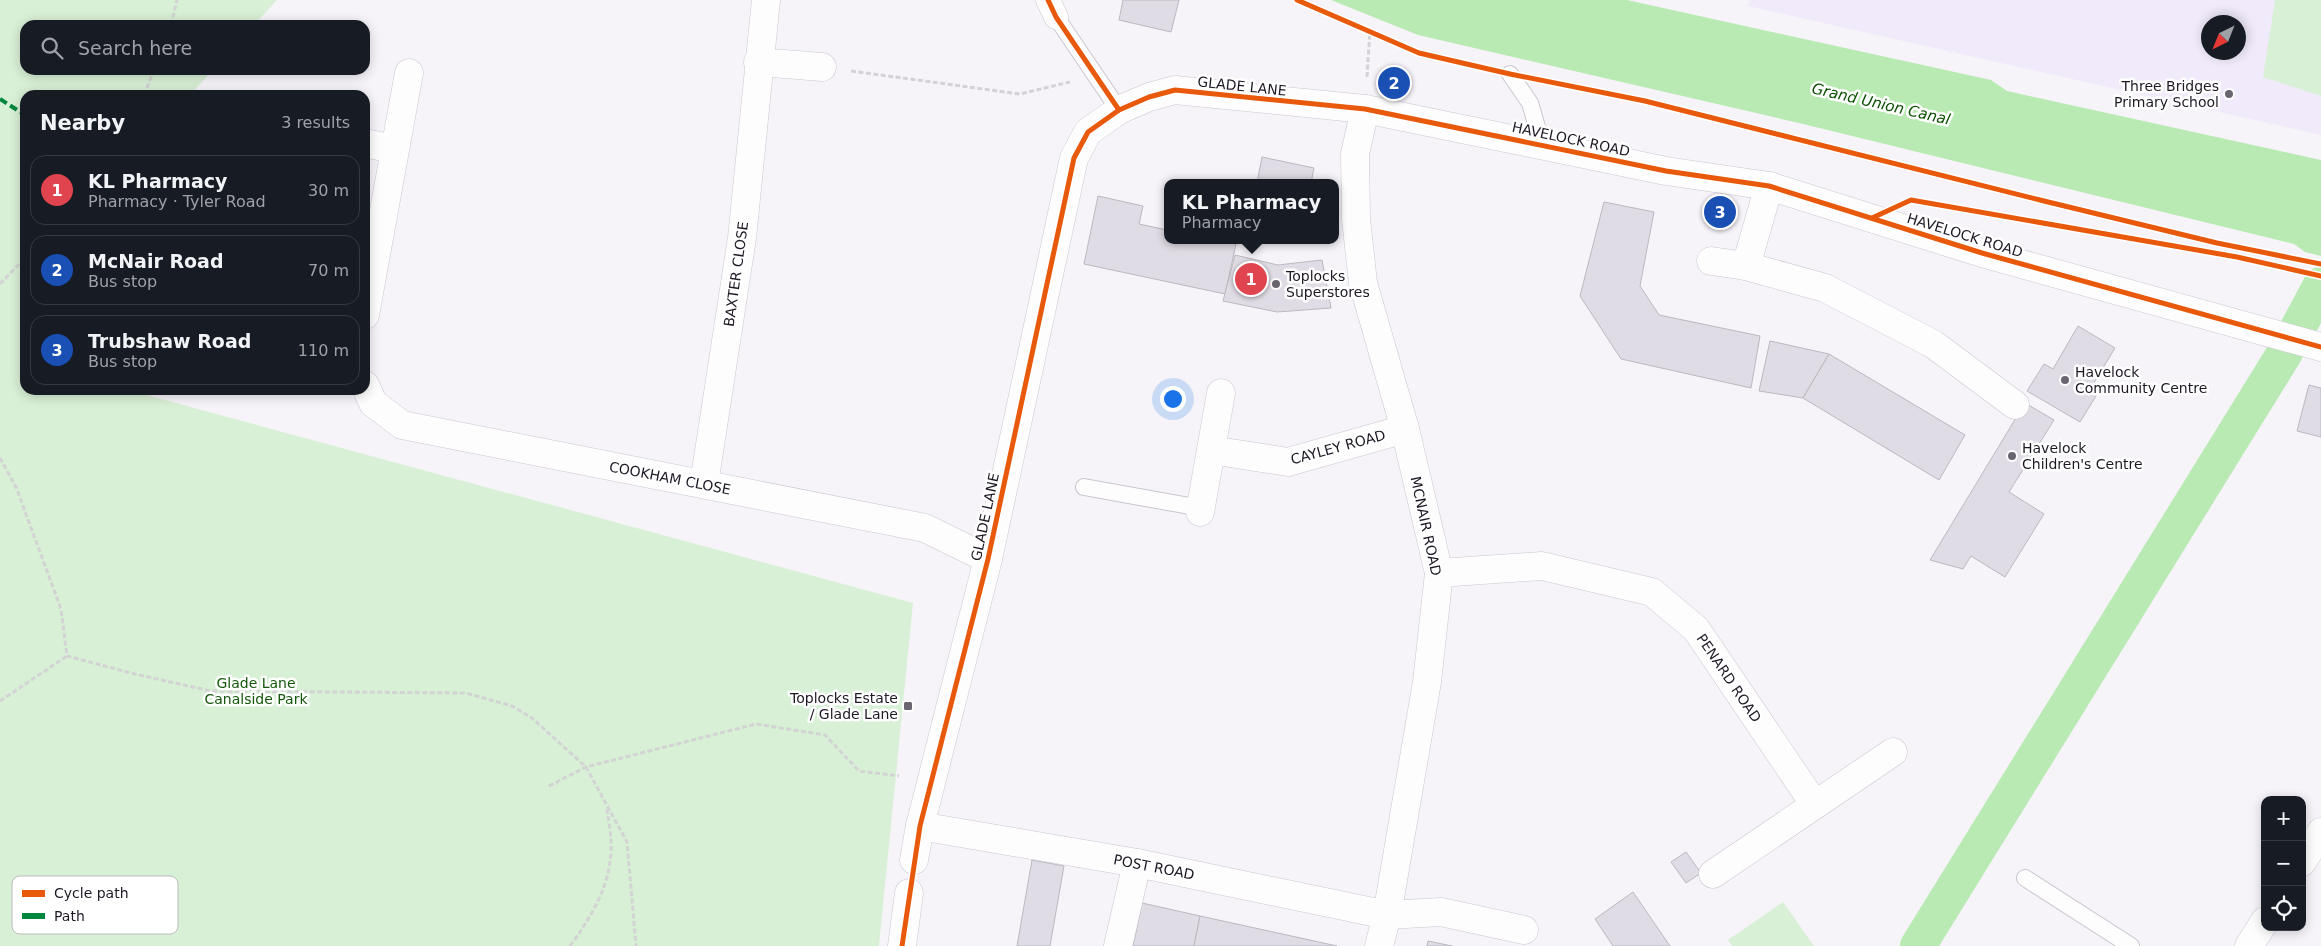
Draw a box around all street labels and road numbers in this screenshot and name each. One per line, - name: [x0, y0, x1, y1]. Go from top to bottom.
- street label: GLADE LANE: [1197, 73, 1287, 99]
- street label: HAVELOCK ROAD: [1511, 119, 1631, 159]
- street label: HAVELOCK ROAD: [1905, 210, 2025, 260]
- street label: BAXTER CLOSE: [721, 220, 751, 328]
- street label: CAYLEY ROAD: [1289, 427, 1387, 467]
- street label: COOKHAM CLOSE: [608, 458, 732, 498]
- street label: GLADE LANE: [968, 471, 1002, 563]
- street label: MCNAIR ROAD: [1408, 475, 1444, 577]
- street label: PENARD ROAD: [1694, 631, 1764, 725]
- street label: POST ROAD: [1112, 851, 1196, 883]

